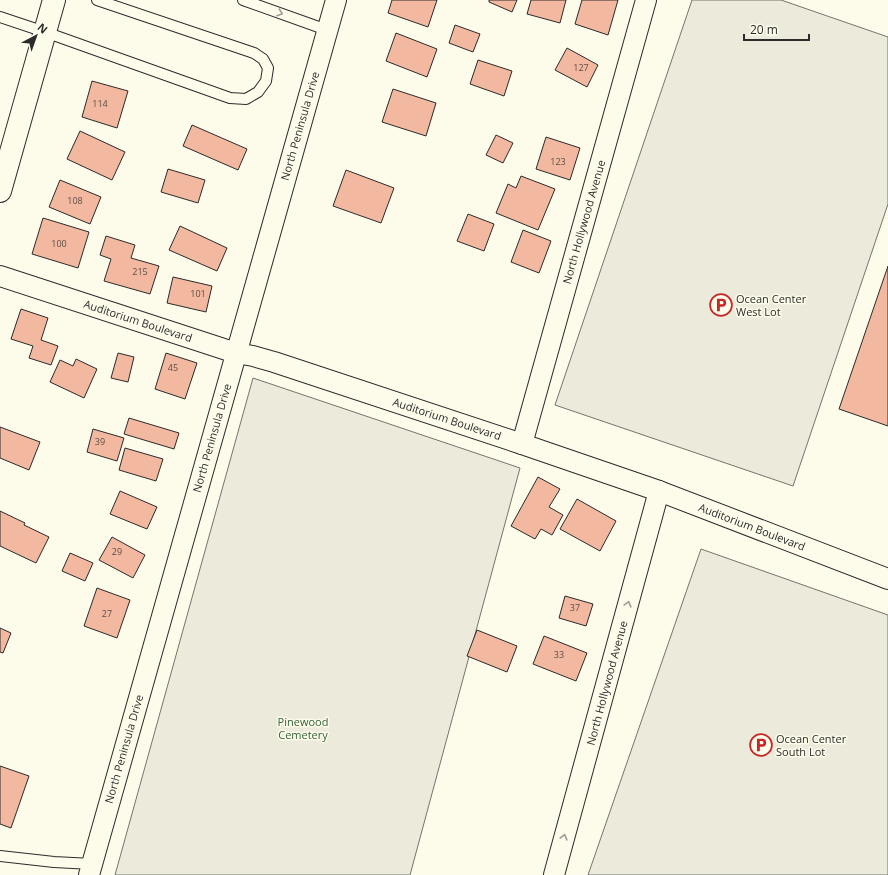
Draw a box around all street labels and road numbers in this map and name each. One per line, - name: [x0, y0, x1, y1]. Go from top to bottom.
- street label: North Peninsula Drive: [277, 70, 322, 182]
- street label: North Hollywood Avenue: [559, 158, 608, 286]
- street label: Auditorium Boulevard: [82, 296, 194, 345]
- street label: North Peninsula Drive: [189, 382, 234, 494]
- street label: Auditorium Boulevard: [391, 394, 503, 443]
- street label: Auditorium Boulevard: [697, 499, 808, 554]
- street label: North Hollywood Avenue: [583, 619, 630, 747]
- street label: North Peninsula Drive: [101, 693, 146, 805]

